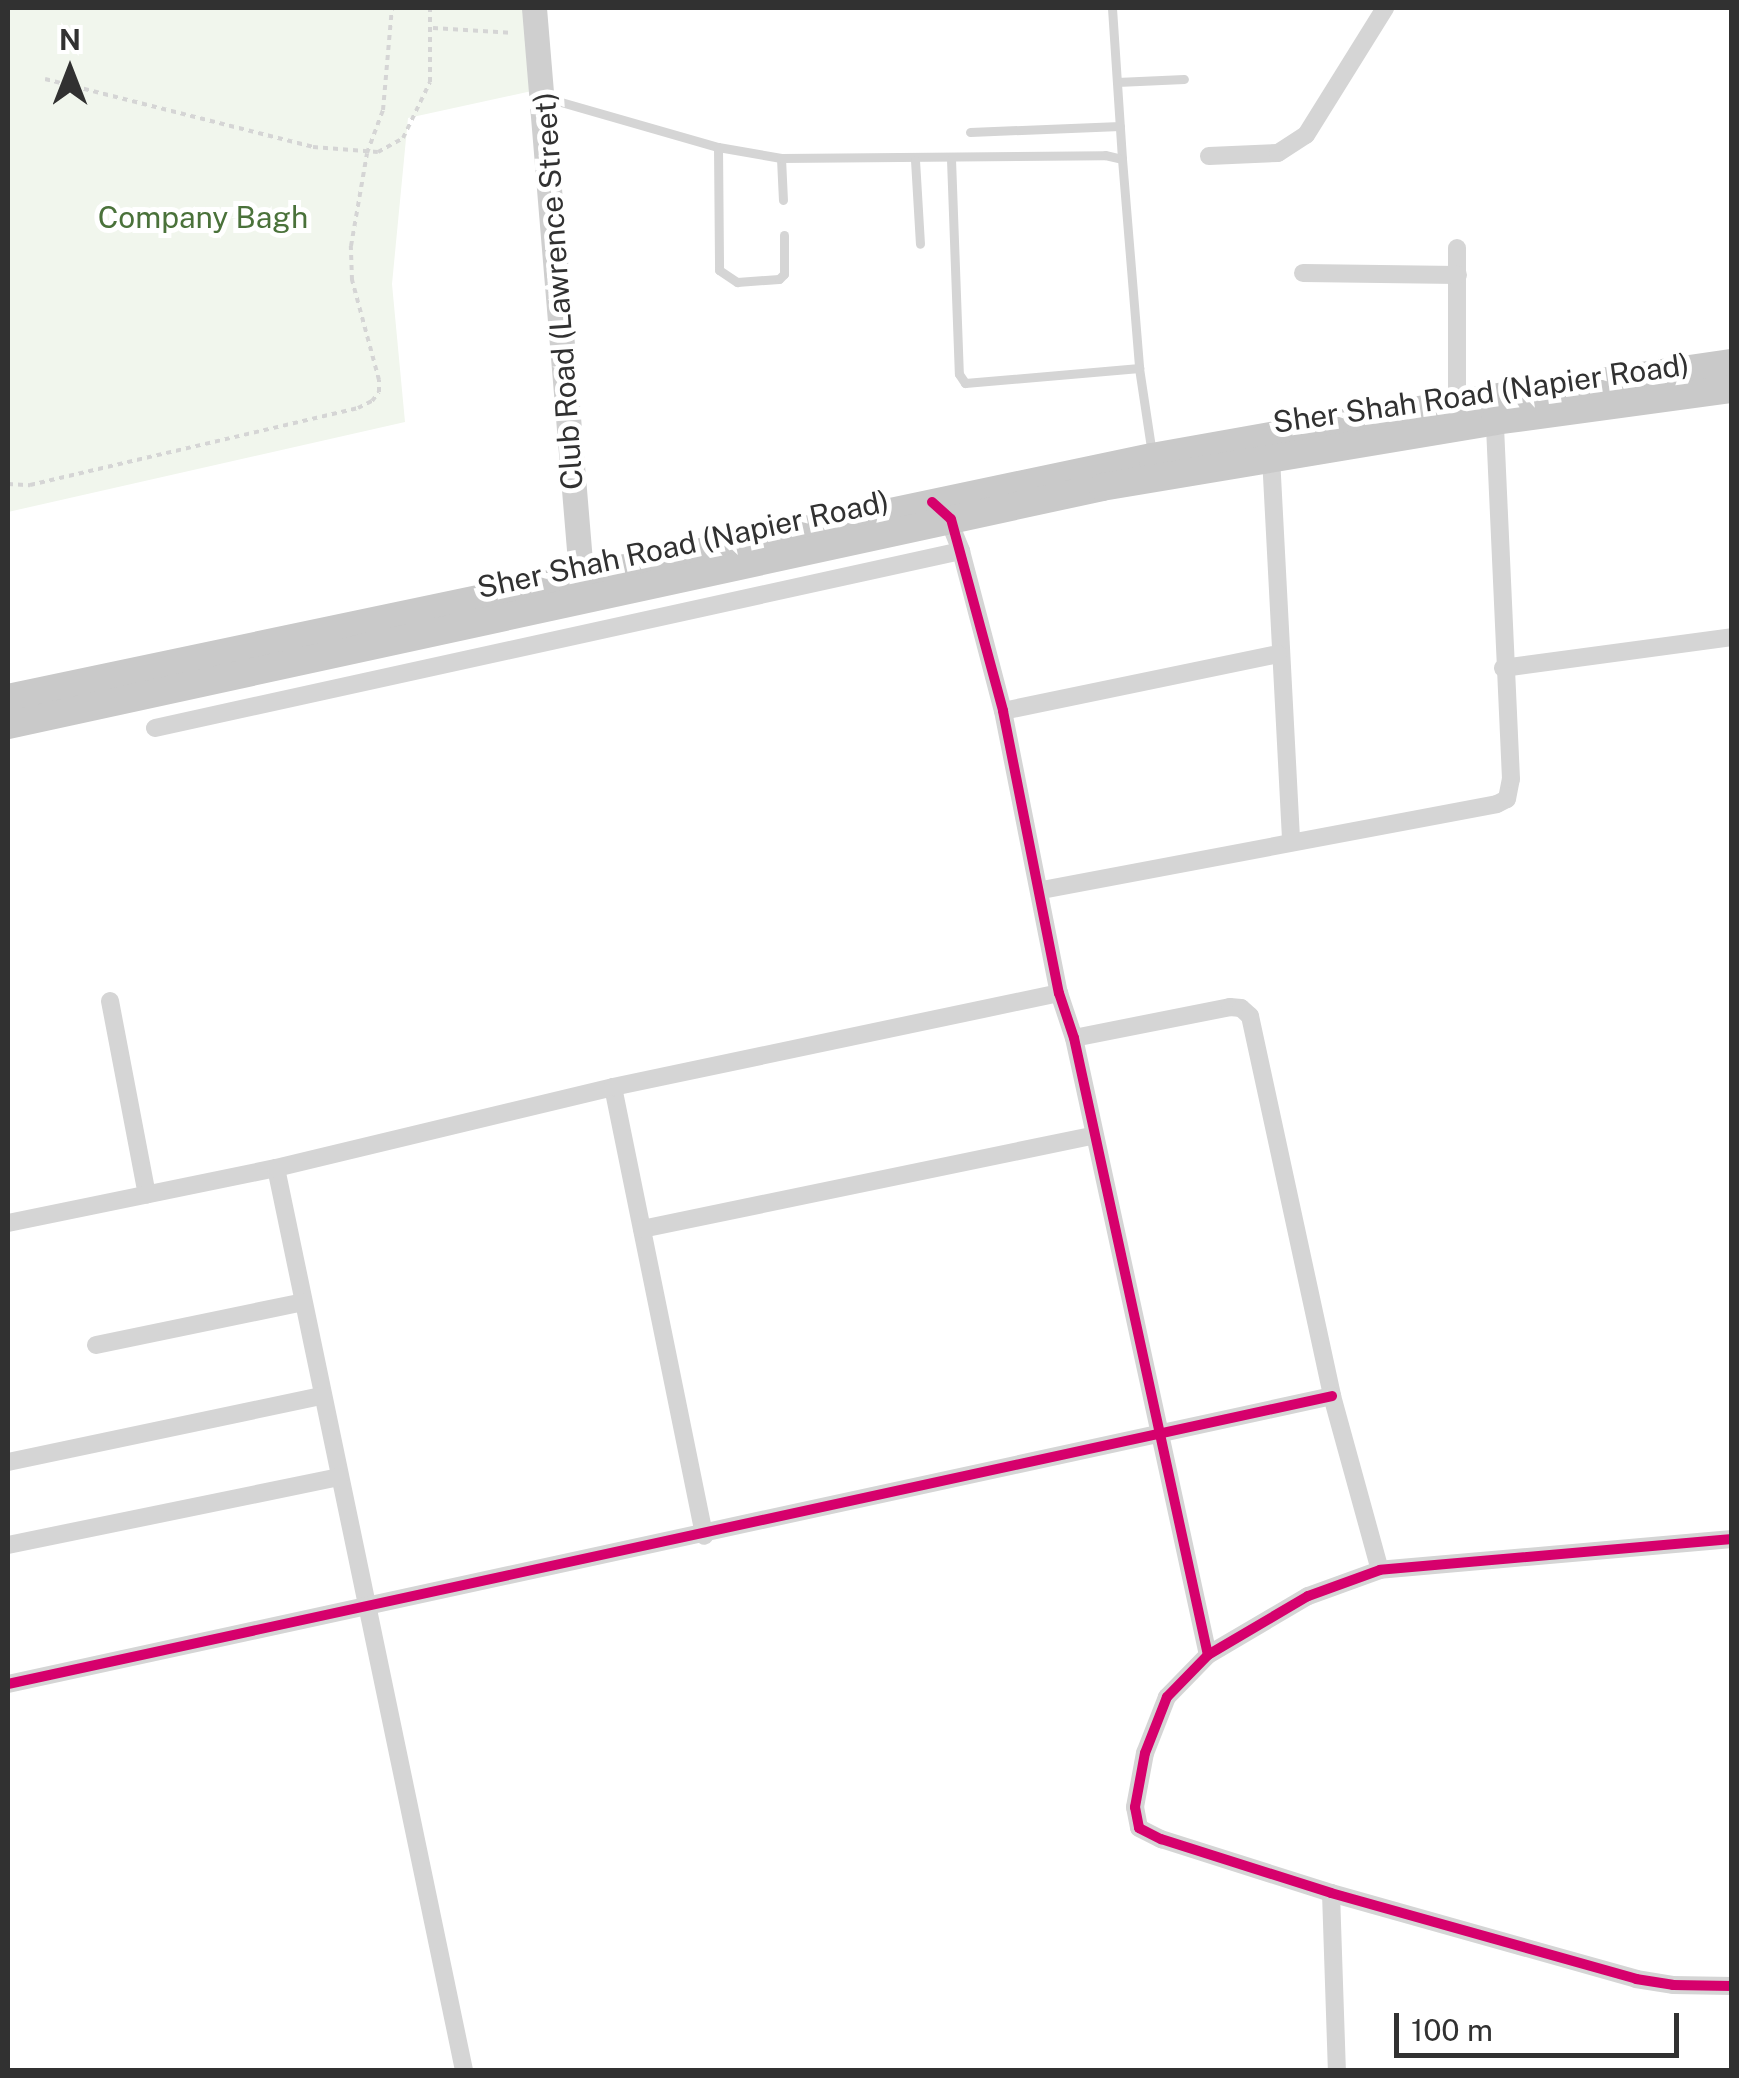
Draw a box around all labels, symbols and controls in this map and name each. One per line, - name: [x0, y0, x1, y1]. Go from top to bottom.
- north arrow: [20, 20, 120, 120]
- text: N: [59, 23, 81, 56]
- street label: Club Road (Lawrence Street): [526, 91, 590, 491]
- park label: Company Bagh: [98, 199, 308, 235]
- street label: Sher Shah Road (Napier Road): [1271, 346, 1691, 440]
- street label: Sher Shah Road (Napier Road): [474, 483, 892, 605]
- scale bar: [1399, 1993, 1684, 2055]
- text: 100 m: [1411, 2012, 1493, 2048]

